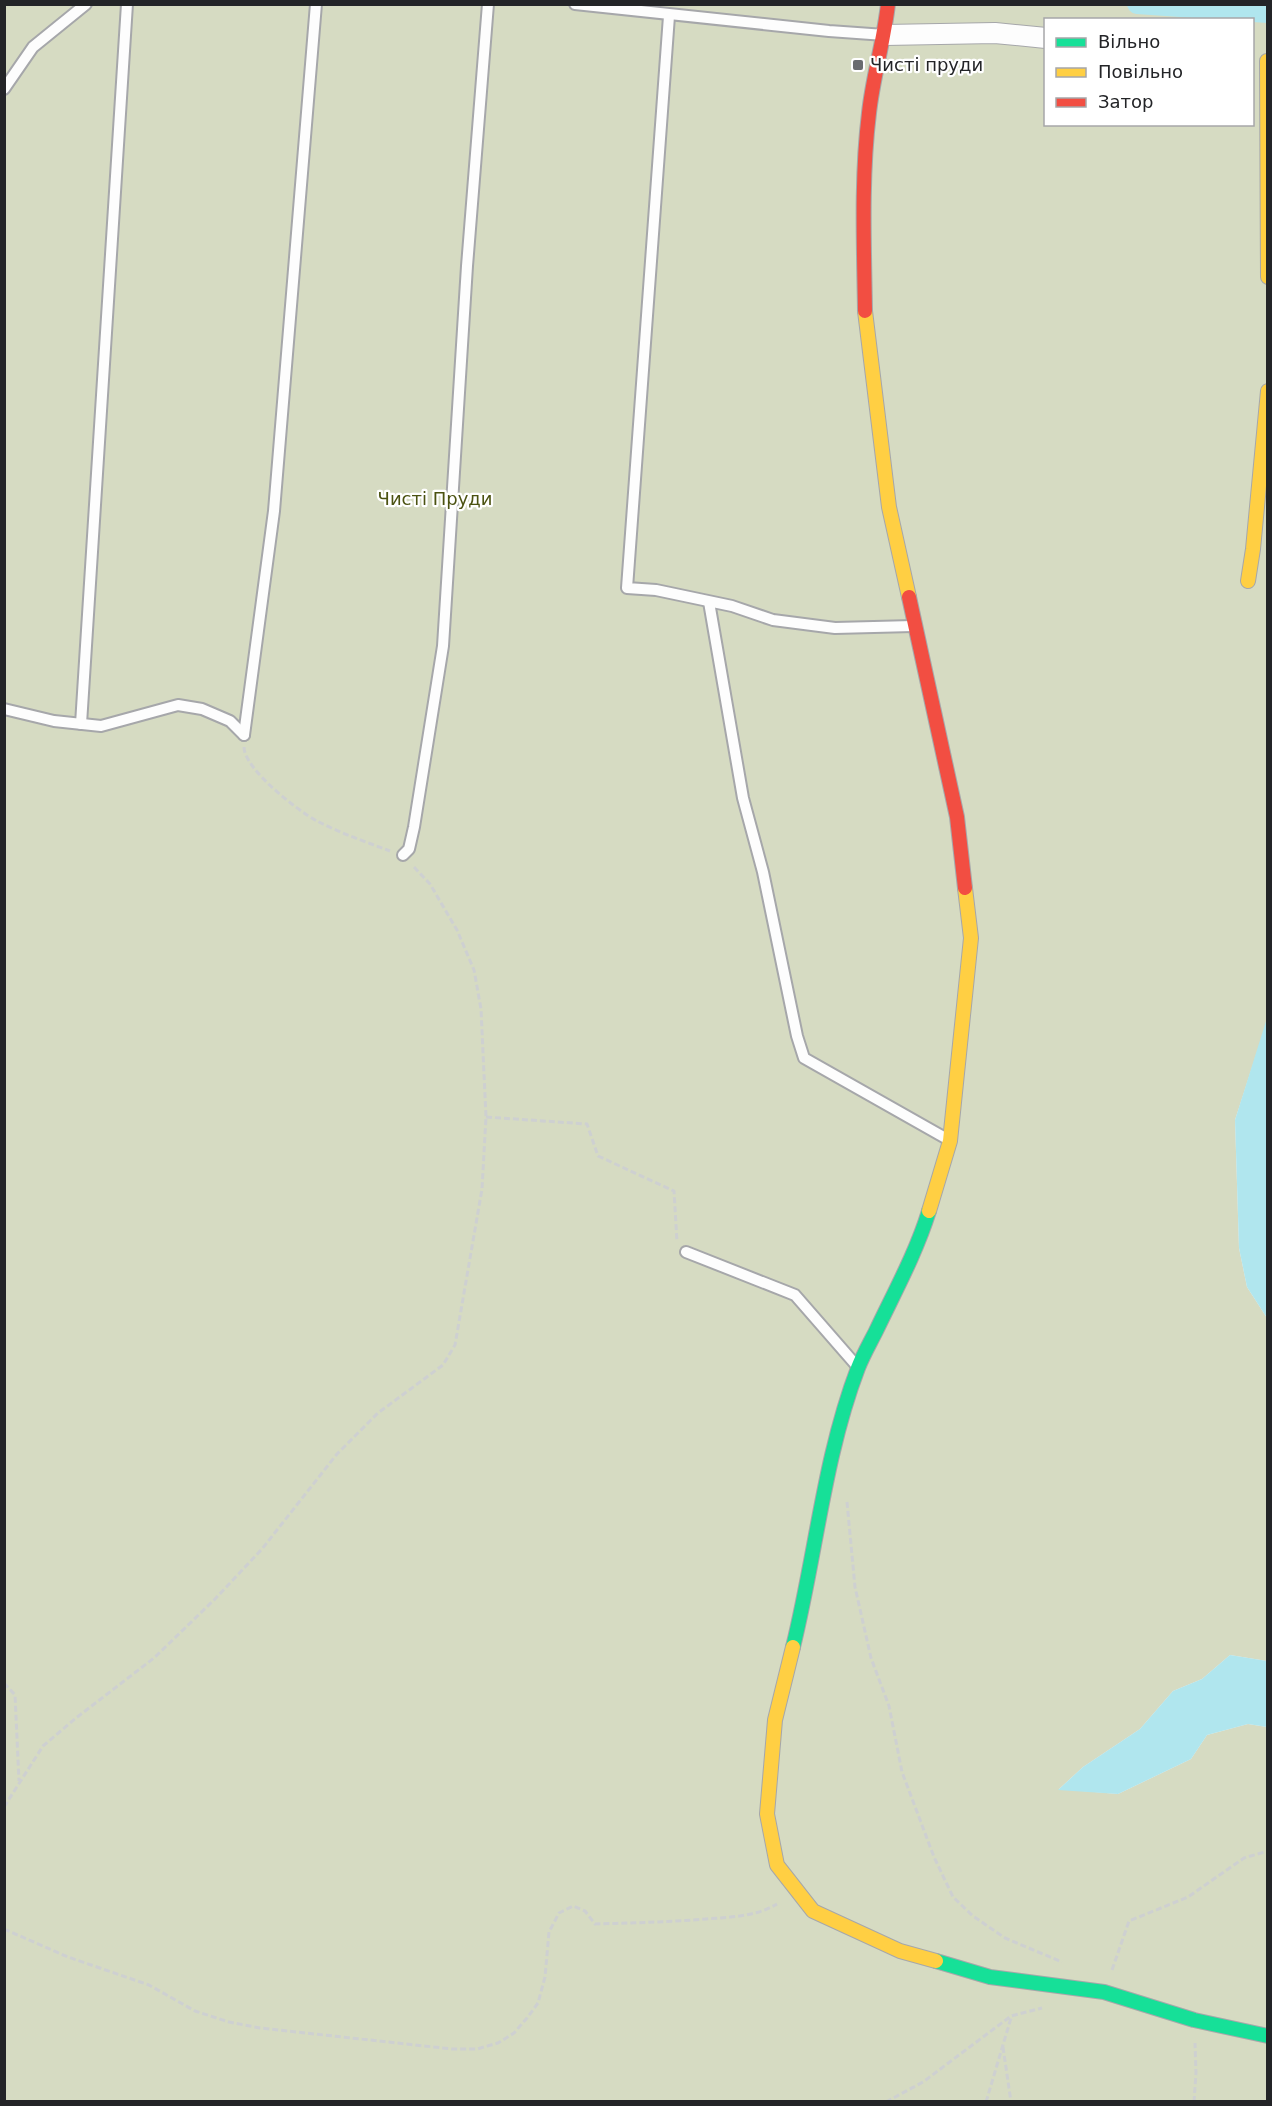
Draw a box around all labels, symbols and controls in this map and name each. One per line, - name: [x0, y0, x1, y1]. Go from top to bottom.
- legend: [1044, 18, 1254, 126]
- text: Вільно: [1098, 31, 1160, 52]
- place label: Чисті пруди: [870, 54, 983, 75]
- marker: Чисті пруди: [851, 58, 865, 72]
- text: Повільно: [1098, 61, 1183, 82]
- text: Затор: [1098, 91, 1154, 112]
- park label: Чисті Пруди: [378, 488, 492, 509]

